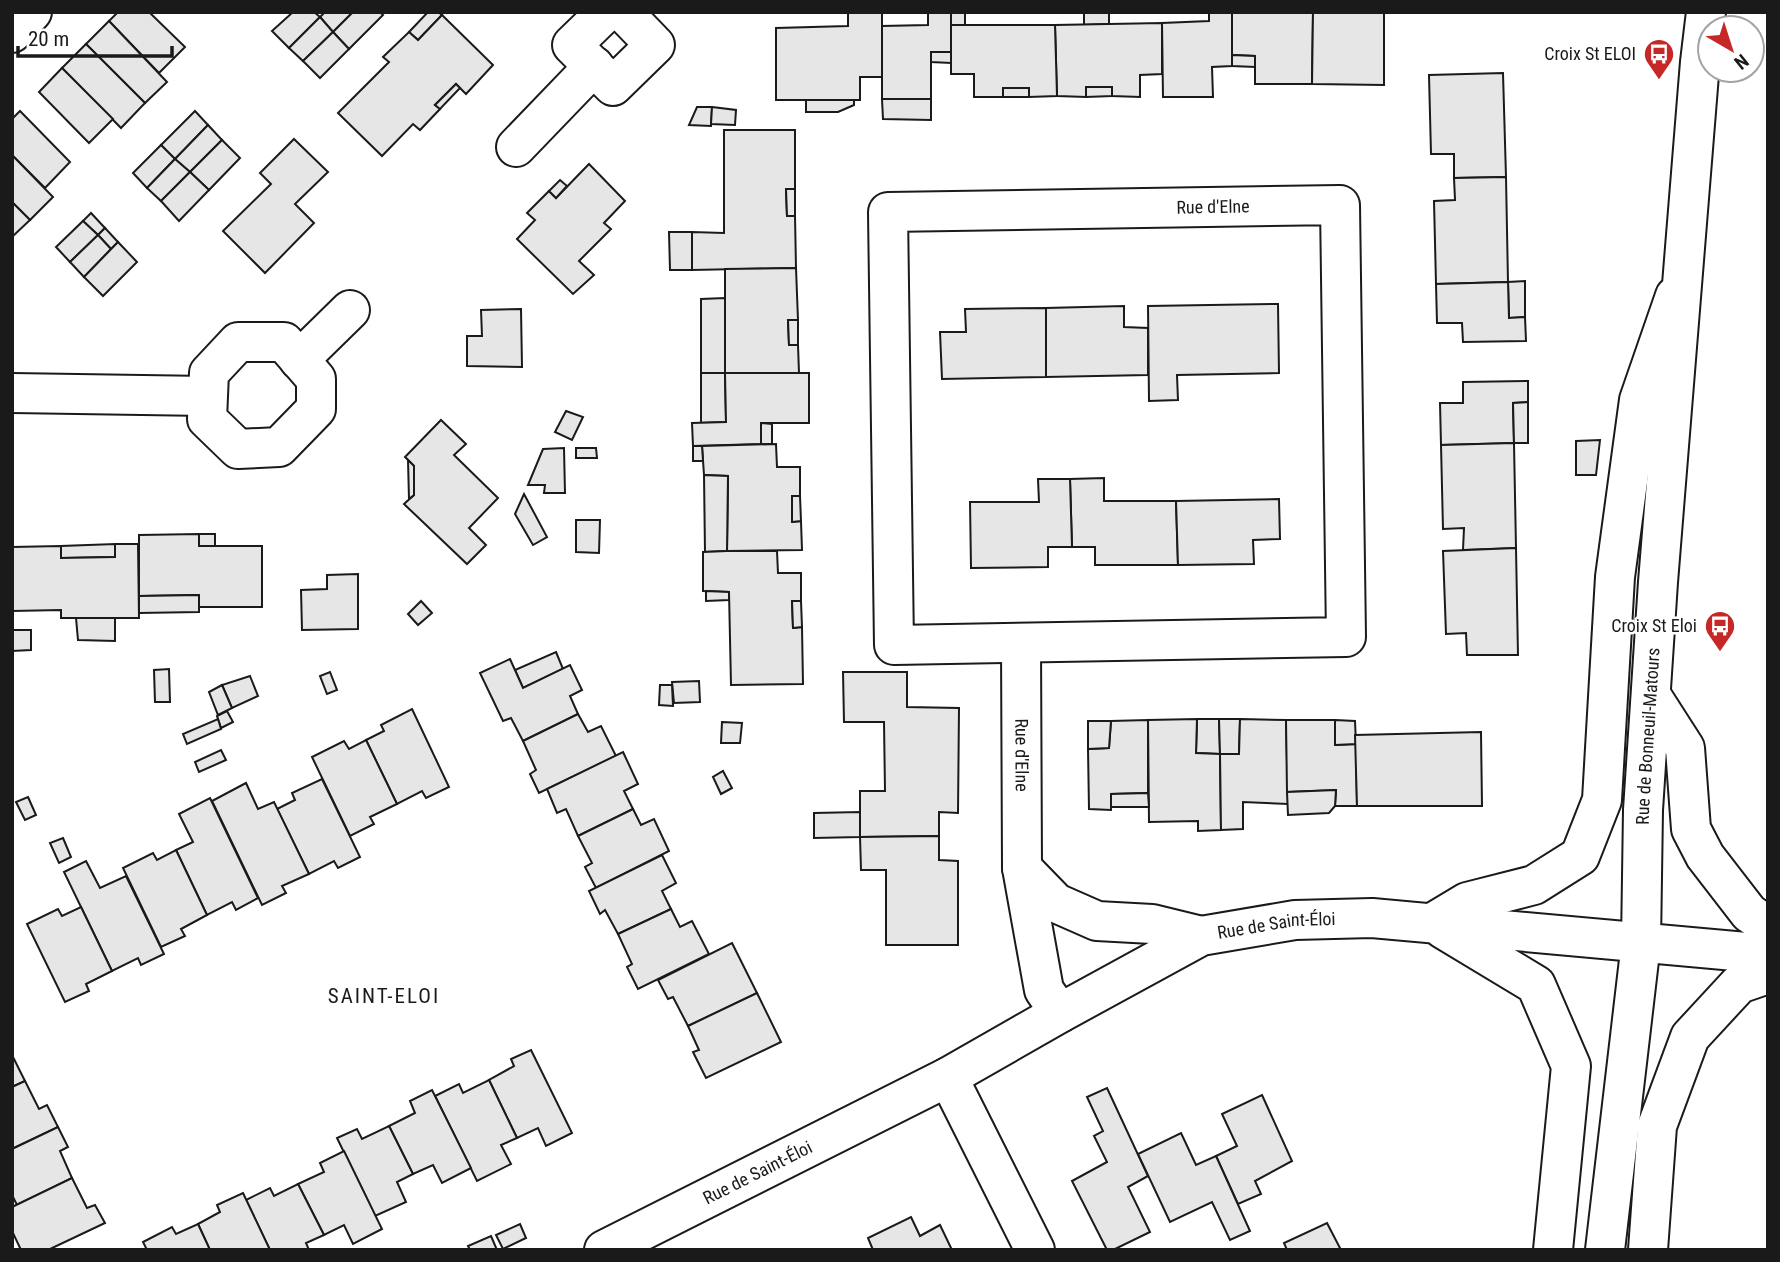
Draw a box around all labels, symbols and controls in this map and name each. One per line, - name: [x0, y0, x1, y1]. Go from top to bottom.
- scale bar: [18, 14, 172, 58]
- north arrow: [1696, 14, 1766, 84]
- text: 20 m: [28, 27, 69, 51]
- bus stop icon: Croix St ELOI: [1642, 37, 1676, 81]
- place label: Croix St ELOI: [1544, 43, 1636, 64]
- text: N: [1730, 49, 1753, 74]
- street label: Rue d'Elne: [1176, 195, 1250, 218]
- bus stop icon: Croix St Eloi: [1703, 609, 1737, 653]
- place label: Croix St Eloi: [1611, 615, 1697, 636]
- street label: Rue de Bonneuil-Matours: [1632, 647, 1664, 825]
- street label: Rue d'Elne: [1011, 718, 1033, 792]
- street label: Rue de Saint-Éloi: [1216, 908, 1336, 943]
- district label: SAINT-ELOI: [328, 984, 440, 1008]
- street label: Rue de Saint-Éloi: [699, 1136, 815, 1208]

